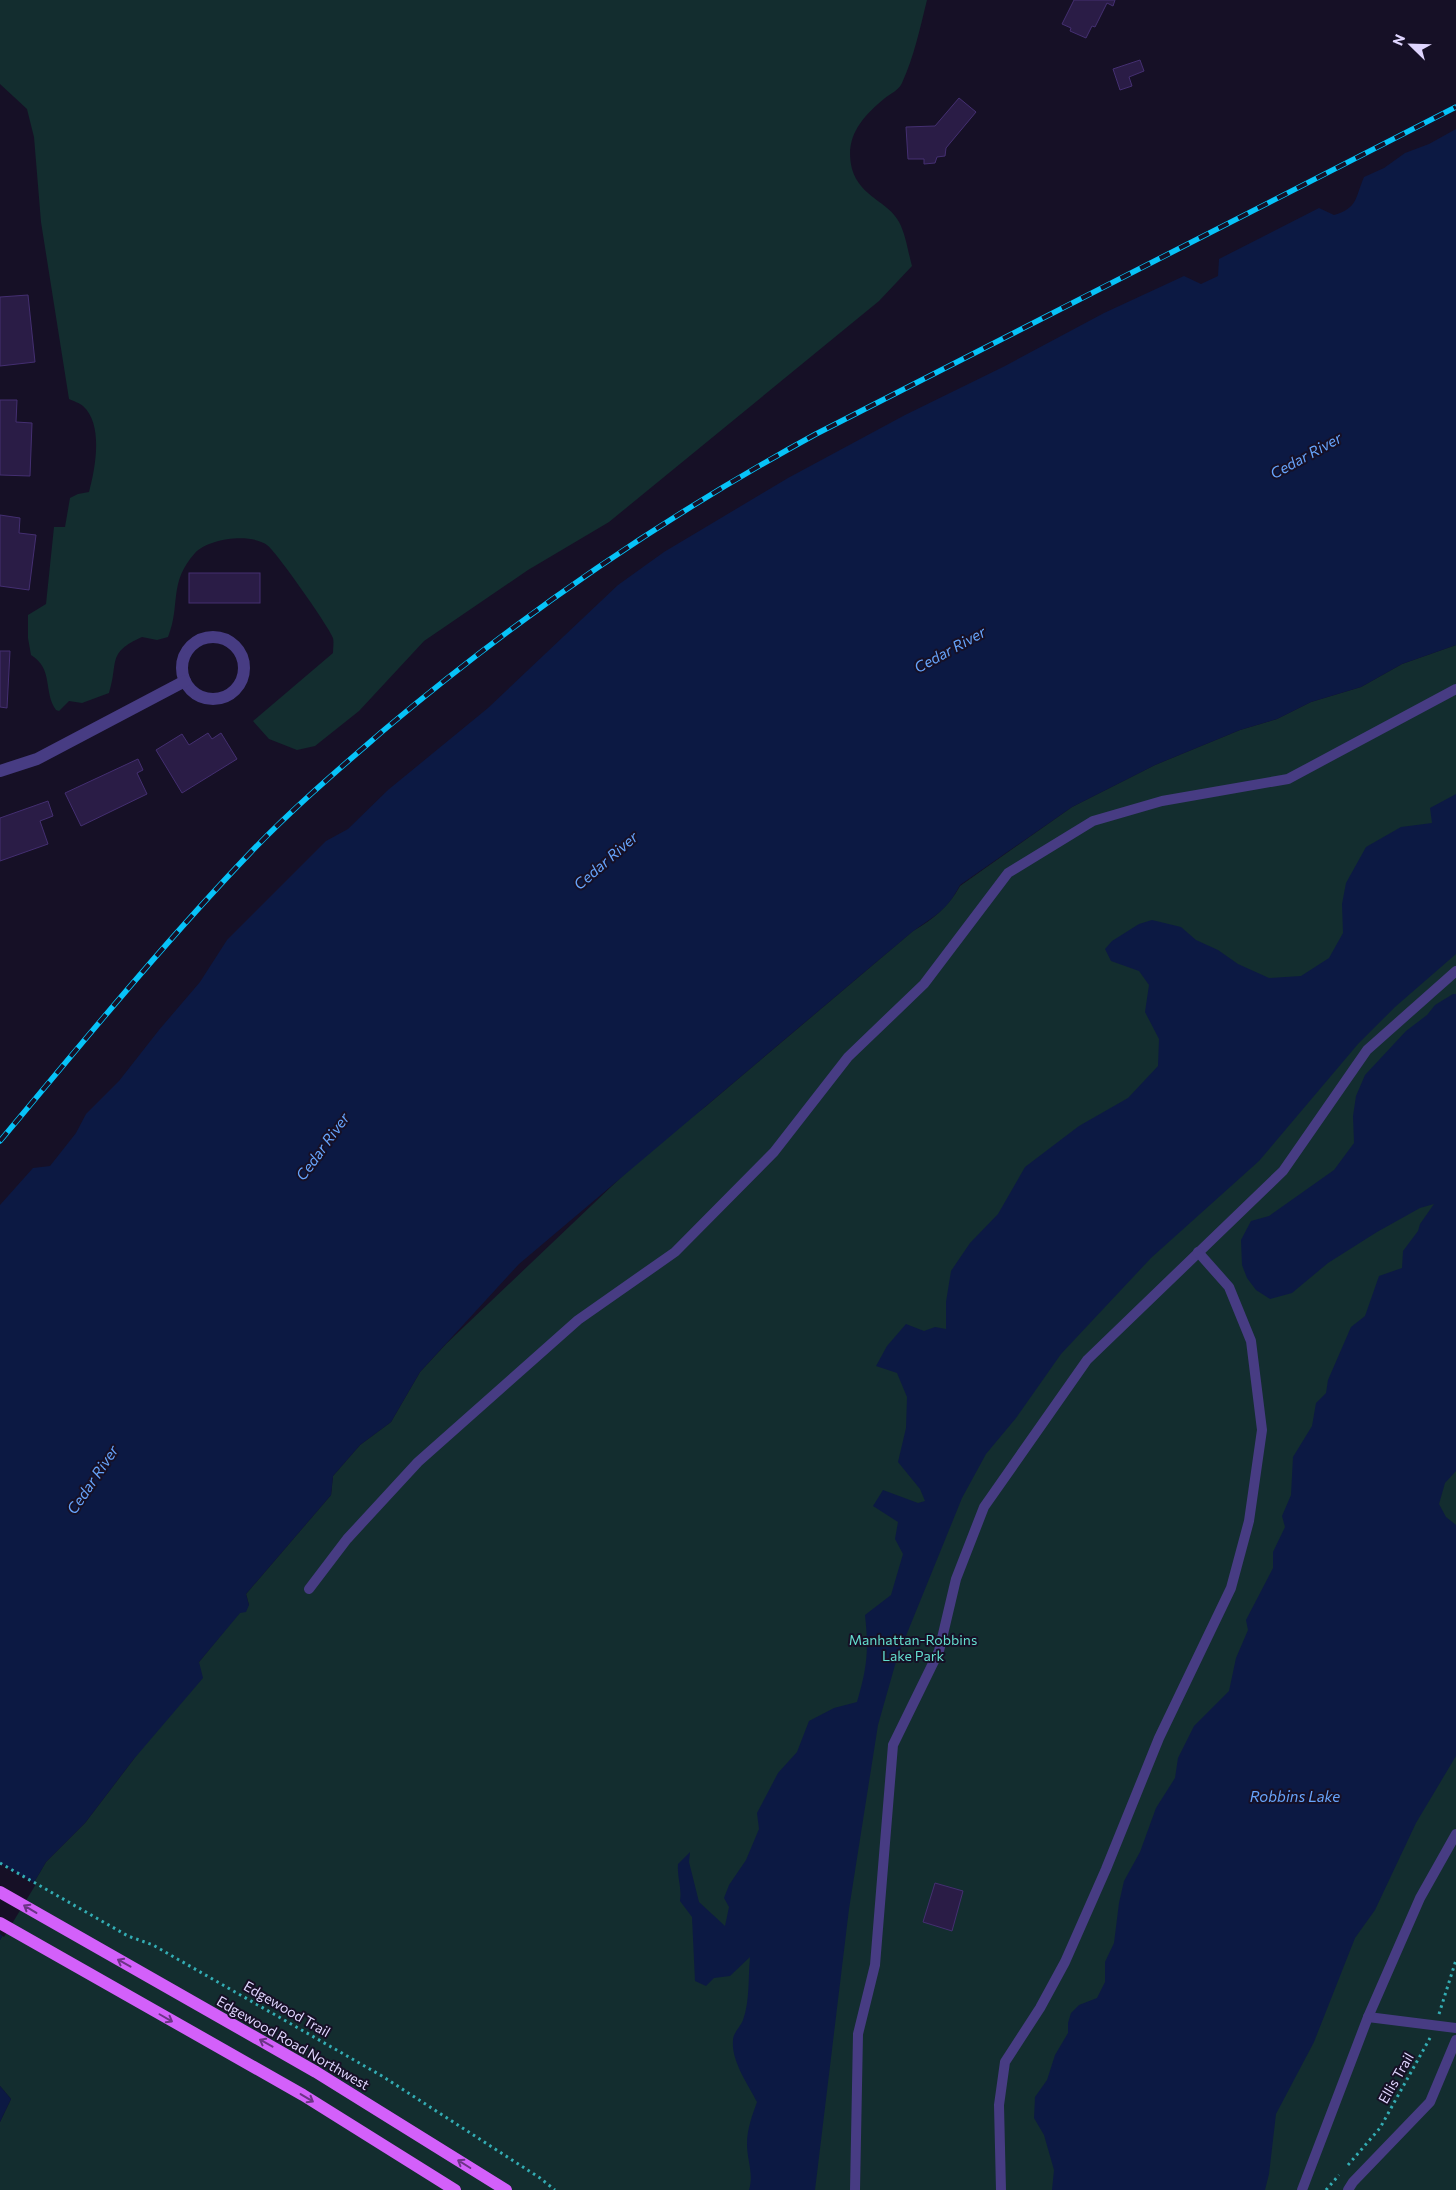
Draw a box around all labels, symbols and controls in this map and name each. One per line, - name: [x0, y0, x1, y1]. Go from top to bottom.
- north arrow: [1386, 20, 1436, 70]
- text: N: [1389, 32, 1408, 48]
- water label: Cedar River: [1267, 428, 1345, 482]
- water label: Cedar River: [911, 622, 989, 676]
- water label: Cedar River: [570, 827, 642, 893]
- water label: Cedar River: [292, 1108, 353, 1184]
- water label: Cedar River: [63, 1441, 122, 1517]
- park label: Manhattan-Robbins Lake Park: [849, 1631, 977, 1664]
- water label: Robbins Lake: [1250, 1787, 1340, 1805]
- one-way arrow: [24, 1904, 38, 1914]
- one-way arrow: [118, 1958, 132, 1968]
- street label: Edgewood Trail: [241, 1977, 334, 2040]
- street label: Edgewood Road Northwest: [214, 1992, 373, 2093]
- one-way arrow: [158, 2013, 173, 2023]
- one-way arrow: [259, 2038, 274, 2048]
- street label: Ellis Trail: [1374, 2049, 1417, 2106]
- one-way arrow: [300, 2093, 314, 2104]
- one-way arrow: [458, 2159, 472, 2169]

